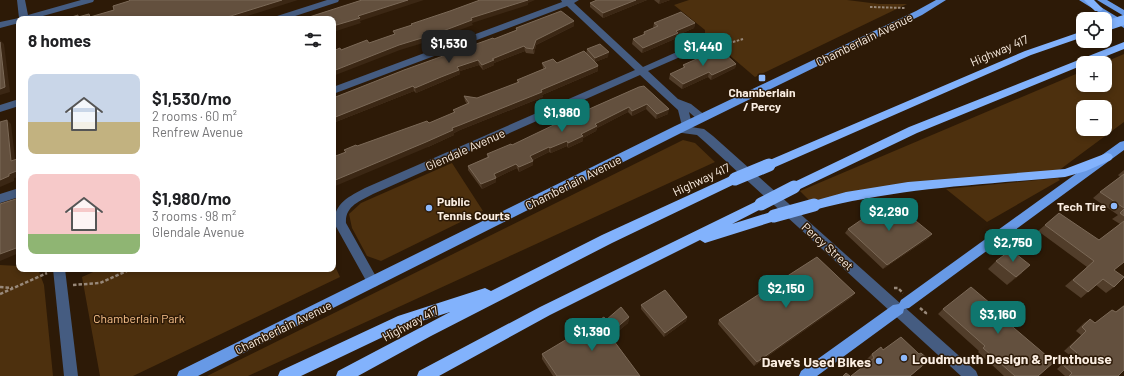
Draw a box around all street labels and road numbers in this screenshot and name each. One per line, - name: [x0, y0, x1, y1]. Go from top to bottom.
- street label: Chamberlain Avenue: [813, 9, 915, 69]
- street label: Highway 417: [968, 31, 1030, 68]
- street label: Glendale Avenue: [423, 125, 507, 173]
- street label: Chamberlain Avenue: [523, 152, 623, 212]
- street label: Highway 417: [670, 160, 732, 198]
- street label: Percy Street: [799, 219, 857, 273]
- street label: Chamberlain Avenue: [232, 297, 334, 357]
- street label: Highway 417: [380, 302, 441, 344]

